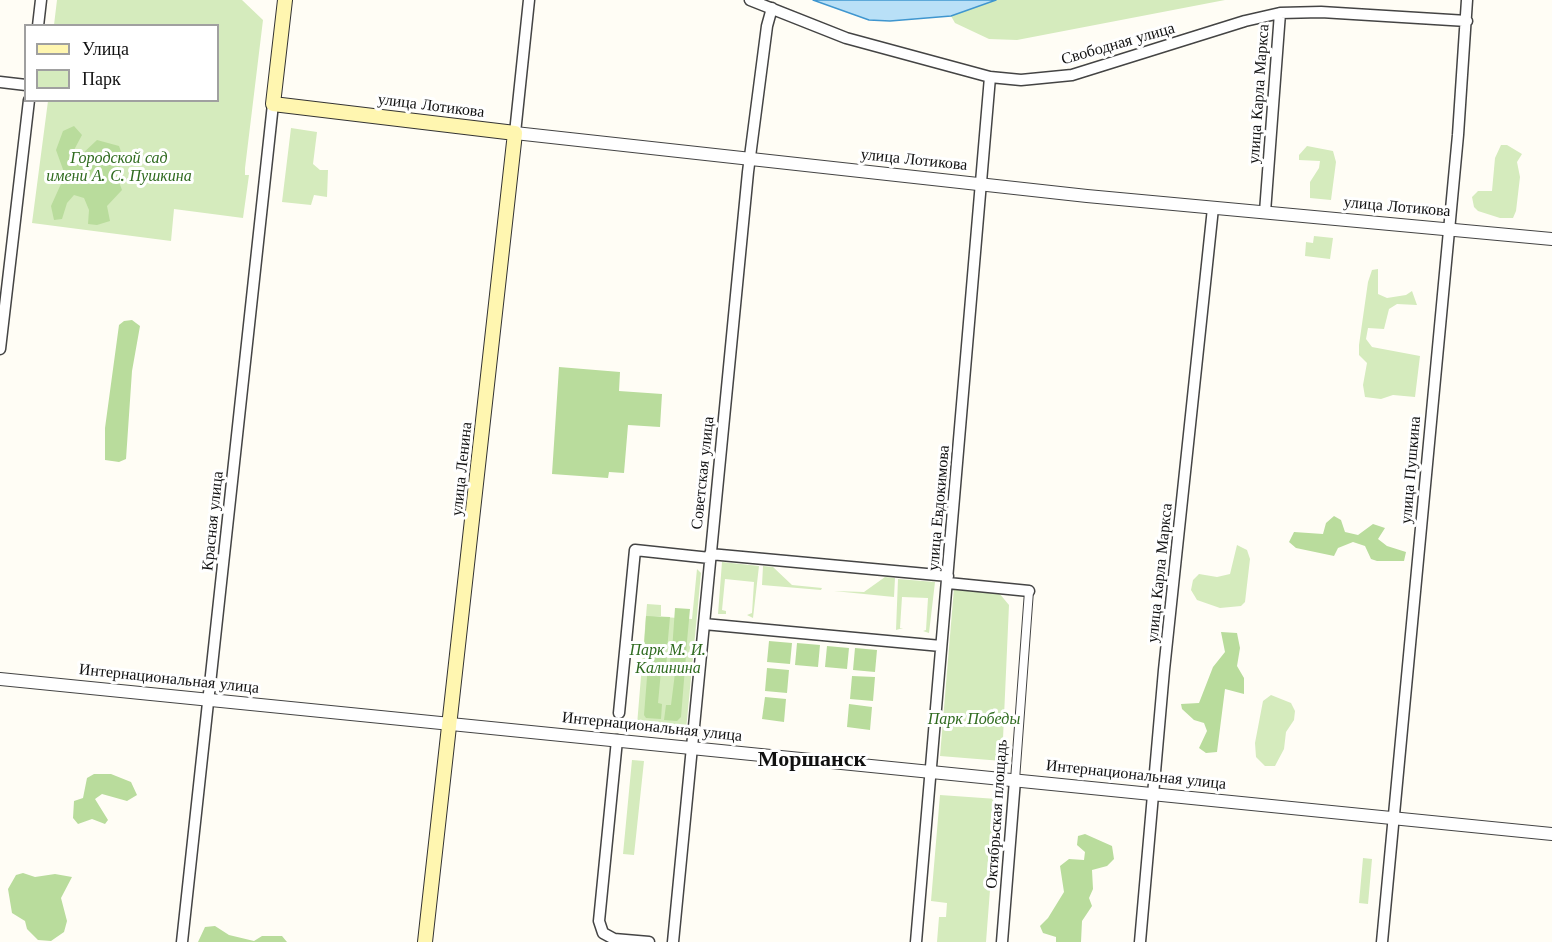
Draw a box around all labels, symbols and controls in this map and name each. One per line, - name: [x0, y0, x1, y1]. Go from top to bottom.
- street label: Свободная улица: [1059, 19, 1177, 69]
- street label: улица Карла Маркса: [1245, 23, 1273, 165]
- legend: [24, 24, 219, 102]
- text: Улица: [82, 38, 129, 60]
- text: Парк: [82, 68, 121, 90]
- street label: улица Лотикова: [377, 90, 485, 122]
- street label: улица Лотикова: [860, 145, 968, 175]
- park label: Городской сад имени А. С. Пушкина: [46, 148, 192, 186]
- street label: улица Лотикова: [1343, 193, 1451, 221]
- street label: улица Пушкина: [1397, 415, 1425, 525]
- street label: Советская улица: [688, 416, 718, 530]
- street label: улица Ленина: [448, 421, 476, 517]
- street label: улица Евдокимова: [924, 444, 954, 572]
- street label: Красная улица: [198, 470, 228, 572]
- street label: улица Карла Маркса: [1143, 502, 1177, 644]
- park label: Парк М. И. Калинина: [629, 640, 707, 678]
- street label: Интернациональная улица: [78, 660, 260, 698]
- street label: Интернациональная улица: [561, 708, 743, 746]
- park label: Парк Победы: [928, 709, 1020, 729]
- street label: Октябрьская площадь: [982, 739, 1012, 889]
- district label: Моршанск: [758, 747, 866, 773]
- street label: Интернациональная улица: [1045, 756, 1227, 794]

